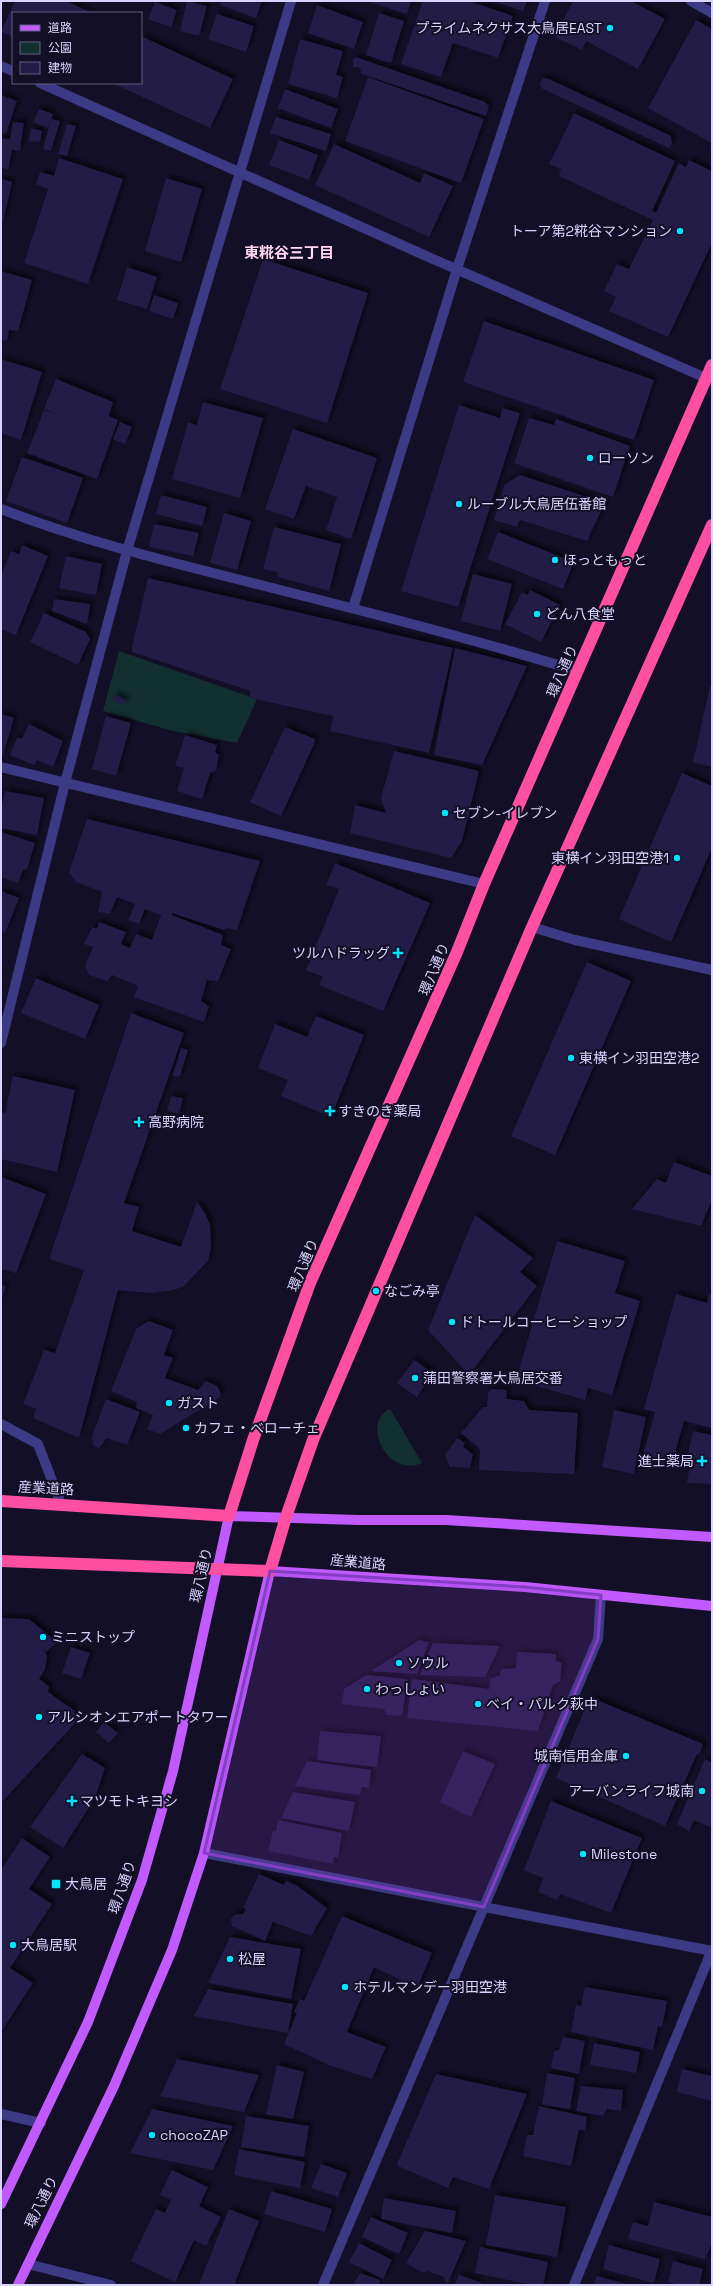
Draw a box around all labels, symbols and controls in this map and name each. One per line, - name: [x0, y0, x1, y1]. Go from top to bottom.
- legend: [12, 12, 142, 84]
- place label: プライムネクサス大鳥居EAST: [416, 19, 602, 37]
- text: 道路: [48, 20, 72, 36]
- marker: プライムネクサス大鳥居EAST: [605, 23, 615, 33]
- text: 公園: [48, 40, 72, 56]
- text: 建物: [48, 60, 72, 76]
- place label: トーア第2糀谷マンション: [510, 222, 672, 240]
- marker: トーア第2糀谷マンション: [675, 226, 685, 236]
- district label: 東糀谷三丁目: [244, 243, 334, 262]
- place label: ローソン: [598, 449, 654, 467]
- marker: ローソン: [585, 453, 595, 463]
- place label: ルーブル大鳥居伍番館: [467, 495, 606, 513]
- marker: ルーブル大鳥居伍番館: [454, 499, 464, 509]
- place label: ほっともっと: [563, 551, 647, 569]
- marker: ほっともっと: [550, 555, 560, 565]
- place label: どん八食堂: [545, 605, 615, 623]
- marker: どん八食堂: [532, 609, 542, 619]
- street label: 環八通り: [542, 642, 582, 700]
- place label: セブン-イレブン: [453, 804, 557, 822]
- marker: セブン-イレブン: [440, 808, 450, 818]
- place label: 東横イン羽田空港1: [551, 849, 669, 867]
- marker: 東横イン羽田空港1: [672, 853, 682, 863]
- street label: 環八通り: [415, 940, 453, 998]
- place label: ツルハドラッグ: [292, 944, 390, 962]
- marker: ツルハドラッグ: [393, 948, 403, 958]
- place label: 東横イン羽田空港2: [579, 1049, 699, 1067]
- marker: 東横イン羽田空港2: [566, 1053, 576, 1063]
- place label: すきのき薬局: [338, 1102, 422, 1120]
- marker: すきのき薬局: [325, 1106, 335, 1116]
- place label: 高野病院: [148, 1113, 204, 1131]
- marker: 高野病院: [133, 1116, 145, 1128]
- street label: 環八通り: [284, 1236, 322, 1294]
- place label: なごみ亭: [384, 1282, 440, 1300]
- marker: なごみ亭: [371, 1286, 381, 1296]
- place label: ドトールコーヒーショップ: [460, 1313, 627, 1331]
- marker: ドトールコーヒーショップ: [447, 1317, 457, 1327]
- place label: 蒲田警察署大鳥居交番: [423, 1369, 563, 1387]
- marker: 蒲田警察署大鳥居交番: [410, 1373, 420, 1383]
- place label: ガスト: [177, 1394, 219, 1412]
- marker: ガスト: [164, 1398, 174, 1408]
- place label: カフェ・ベローチェ: [194, 1419, 320, 1437]
- marker: カフェ・ベローチェ: [181, 1423, 191, 1433]
- place label: 進士薬局: [638, 1452, 694, 1470]
- marker: 進士薬局: [697, 1456, 707, 1466]
- street label: 産業道路: [18, 1478, 74, 1498]
- street label: 環八通り: [186, 1546, 216, 1604]
- street label: 産業道路: [329, 1551, 387, 1573]
- place label: ミニストップ: [51, 1628, 135, 1646]
- marker: ミニストップ: [38, 1632, 48, 1642]
- place label: ソウル: [407, 1654, 449, 1672]
- marker: ソウル: [394, 1658, 404, 1668]
- place label: わっしょい: [375, 1680, 445, 1698]
- marker: わっしょい: [362, 1684, 372, 1694]
- place label: ベイ・パルク萩中: [486, 1695, 598, 1713]
- marker: ベイ・パルク萩中: [473, 1699, 483, 1709]
- place label: アルシオンエアポートタワー: [47, 1708, 229, 1726]
- marker: アルシオンエアポートタワー: [34, 1712, 44, 1722]
- place label: 城南信用金庫: [534, 1747, 618, 1765]
- marker: 城南信用金庫: [621, 1751, 631, 1761]
- place label: アーバンライフ城南: [568, 1782, 694, 1800]
- marker: アーバンライフ城南: [697, 1786, 707, 1796]
- place label: マツモトキヨシ: [80, 1792, 178, 1810]
- marker: マツモトキヨシ: [67, 1796, 77, 1806]
- place label: Milestone: [591, 1845, 657, 1863]
- marker: Milestone: [578, 1849, 588, 1859]
- street label: 環八通り: [104, 1858, 140, 1916]
- place label: 大鳥居: [65, 1875, 107, 1893]
- marker: 大鳥居: [50, 1878, 62, 1890]
- place label: 大鳥居駅: [21, 1936, 77, 1954]
- marker: 大鳥居駅: [8, 1940, 18, 1950]
- place label: 松屋: [238, 1950, 266, 1968]
- marker: 松屋: [225, 1954, 235, 1964]
- place label: ホテルマンデー羽田空港: [353, 1978, 507, 1996]
- marker: ホテルマンデー羽田空港: [340, 1982, 350, 1992]
- place label: chocoZAP: [160, 2126, 228, 2144]
- marker: chocoZAP: [147, 2130, 157, 2140]
- street label: 環八通り: [21, 2173, 61, 2231]

